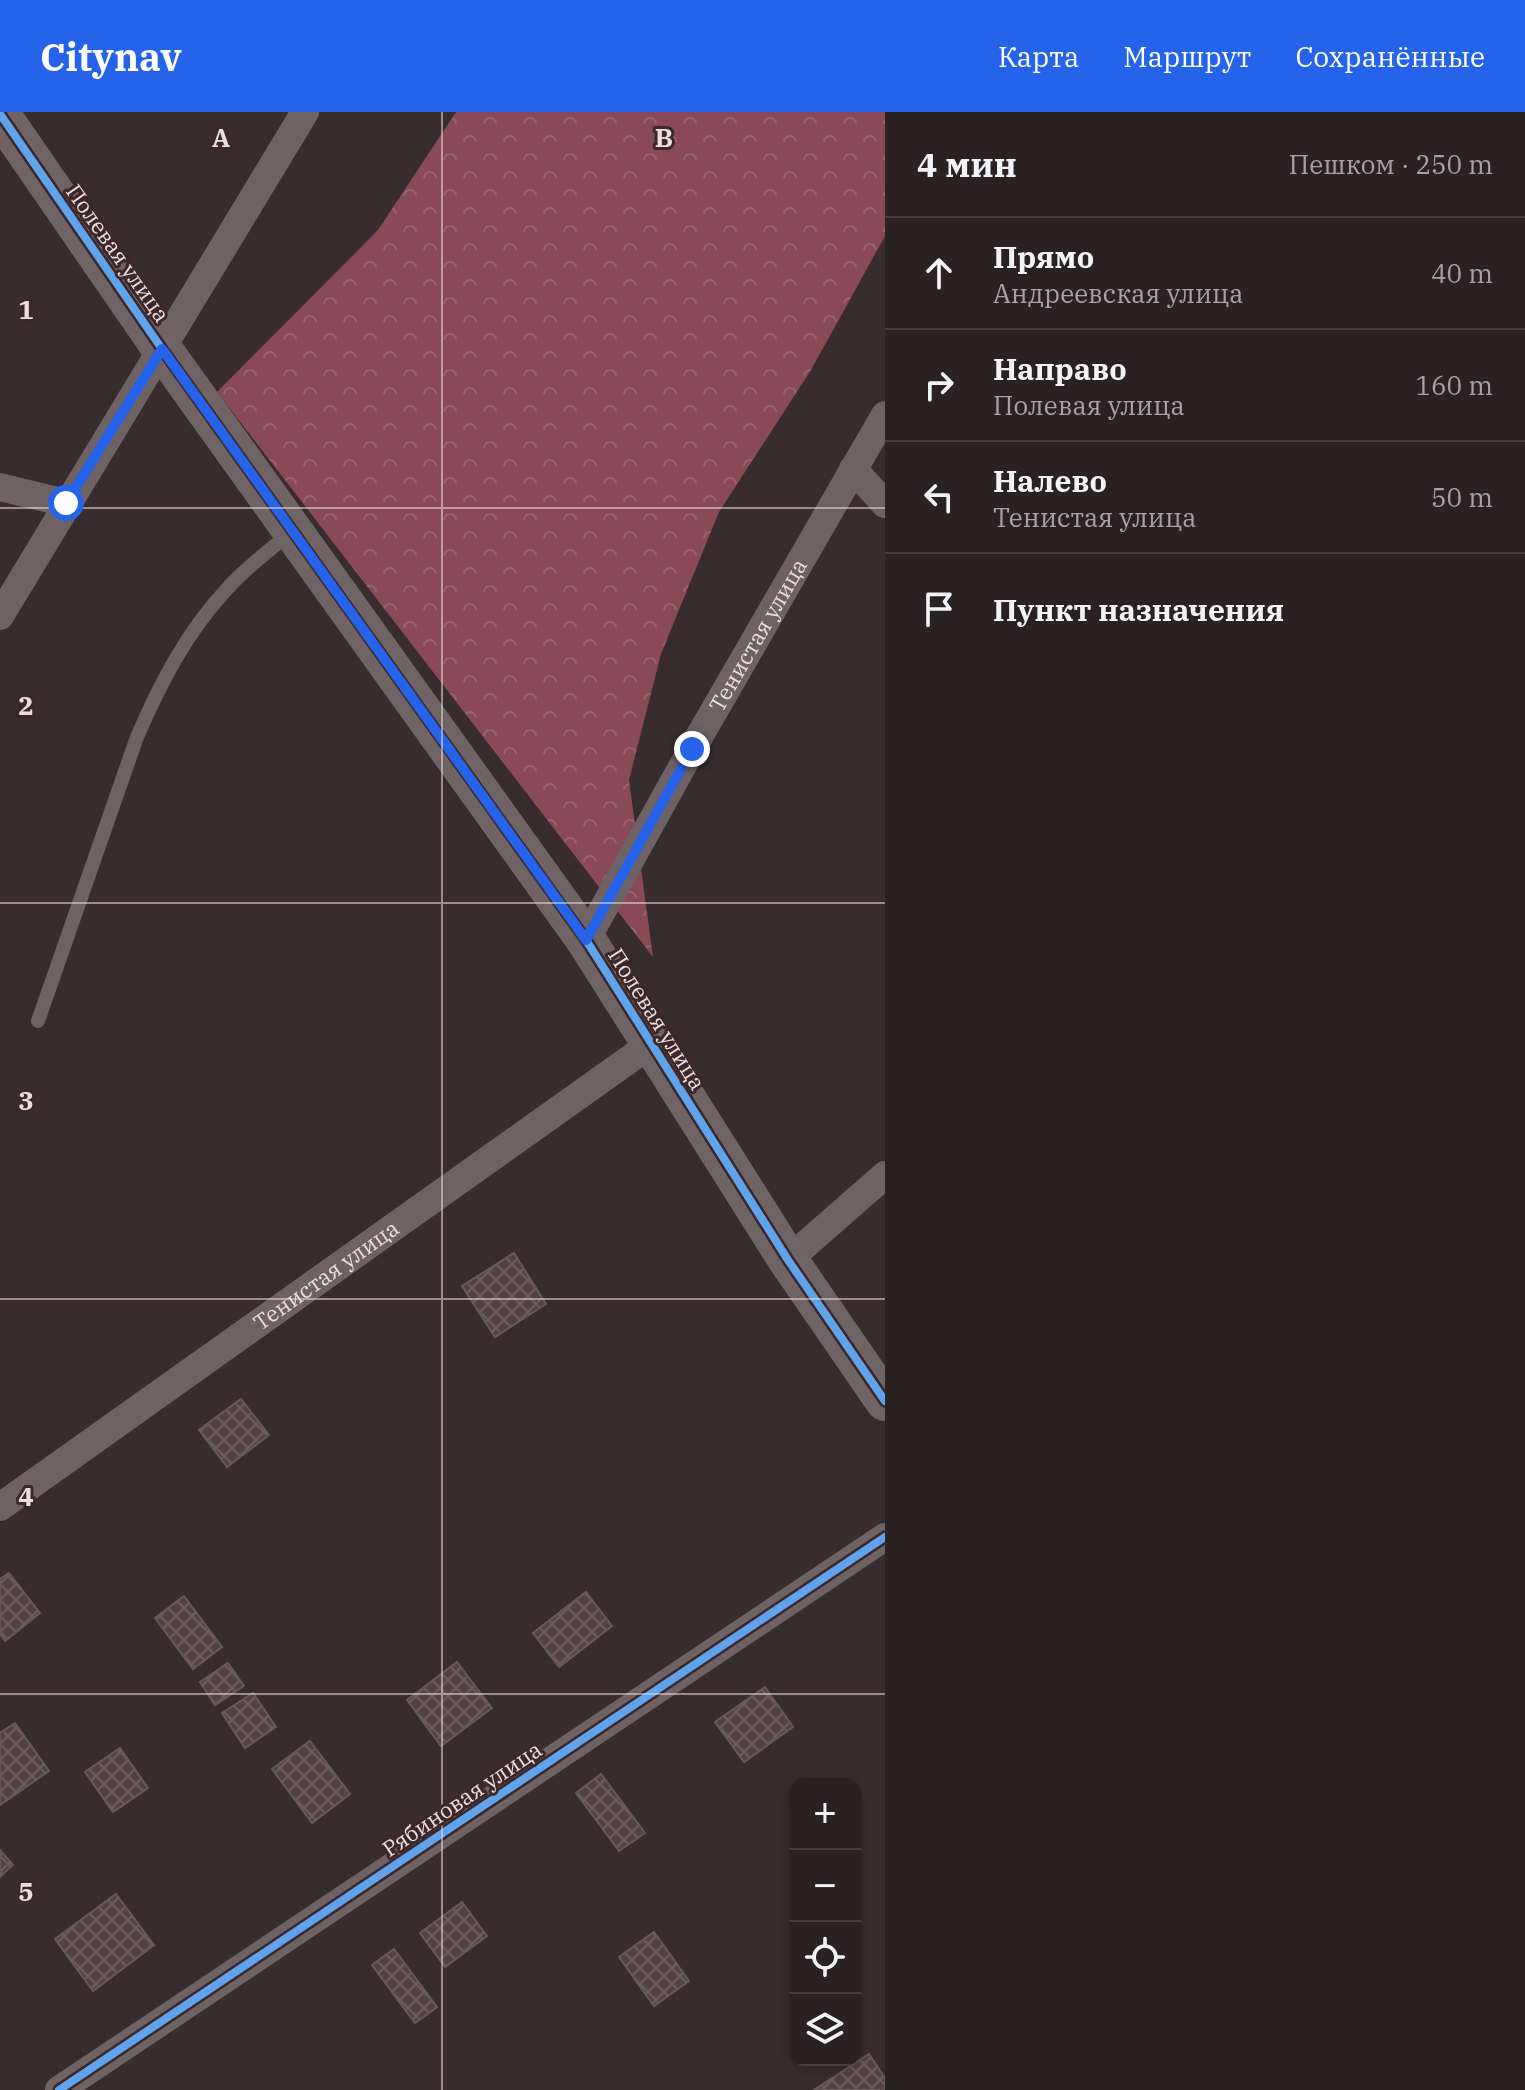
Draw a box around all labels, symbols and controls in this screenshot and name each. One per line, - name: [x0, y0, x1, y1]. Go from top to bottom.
- text: Citynav: [40, 32, 182, 81]
- text: Карта: [998, 38, 1079, 75]
- text: Маршрут: [1123, 38, 1251, 75]
- text: Сохранённые: [1295, 38, 1485, 75]
- text: A: [212, 120, 230, 154]
- text: B: [655, 120, 673, 154]
- text: 4 мин: [917, 142, 1017, 186]
- text: Пешком · 250 m: [1289, 147, 1493, 181]
- street label: Полевая улица: [60, 178, 177, 327]
- text: Прямо: [993, 237, 1094, 276]
- icon: ahead: [917, 251, 961, 295]
- text: 40 m: [1431, 256, 1493, 290]
- text: Андреевская улица: [993, 276, 1244, 310]
- text: 1: [18, 292, 34, 326]
- text: Направо: [993, 349, 1127, 388]
- icon: right: [917, 363, 961, 407]
- text: 160 m: [1415, 368, 1493, 402]
- text: Полевая улица: [993, 388, 1185, 422]
- text: Налево: [993, 461, 1107, 500]
- icon: left: [917, 475, 961, 519]
- text: 50 m: [1431, 480, 1493, 514]
- route start: [48, 485, 84, 521]
- text: Тенистая улица: [993, 500, 1196, 534]
- street label: Тенистая улица: [702, 553, 813, 717]
- icon: arrive: [917, 587, 961, 631]
- text: Пункт назначения: [993, 590, 1284, 629]
- text: 2: [18, 688, 34, 722]
- route end: [674, 731, 710, 767]
- street label: Полевая улица: [602, 942, 713, 1095]
- text: 3: [18, 1083, 34, 1117]
- street label: Тенистая улица: [247, 1213, 404, 1336]
- text: 4: [18, 1479, 34, 1513]
- street label: Рябиновая улица: [376, 1734, 547, 1863]
- map controls: [789, 1778, 861, 2066]
- button: +: [789, 1778, 861, 1850]
- button: −: [789, 1850, 861, 1922]
- text: 5: [18, 1874, 34, 1908]
- button: locate: [789, 1922, 861, 1994]
- button: layers: [789, 1994, 861, 2066]

